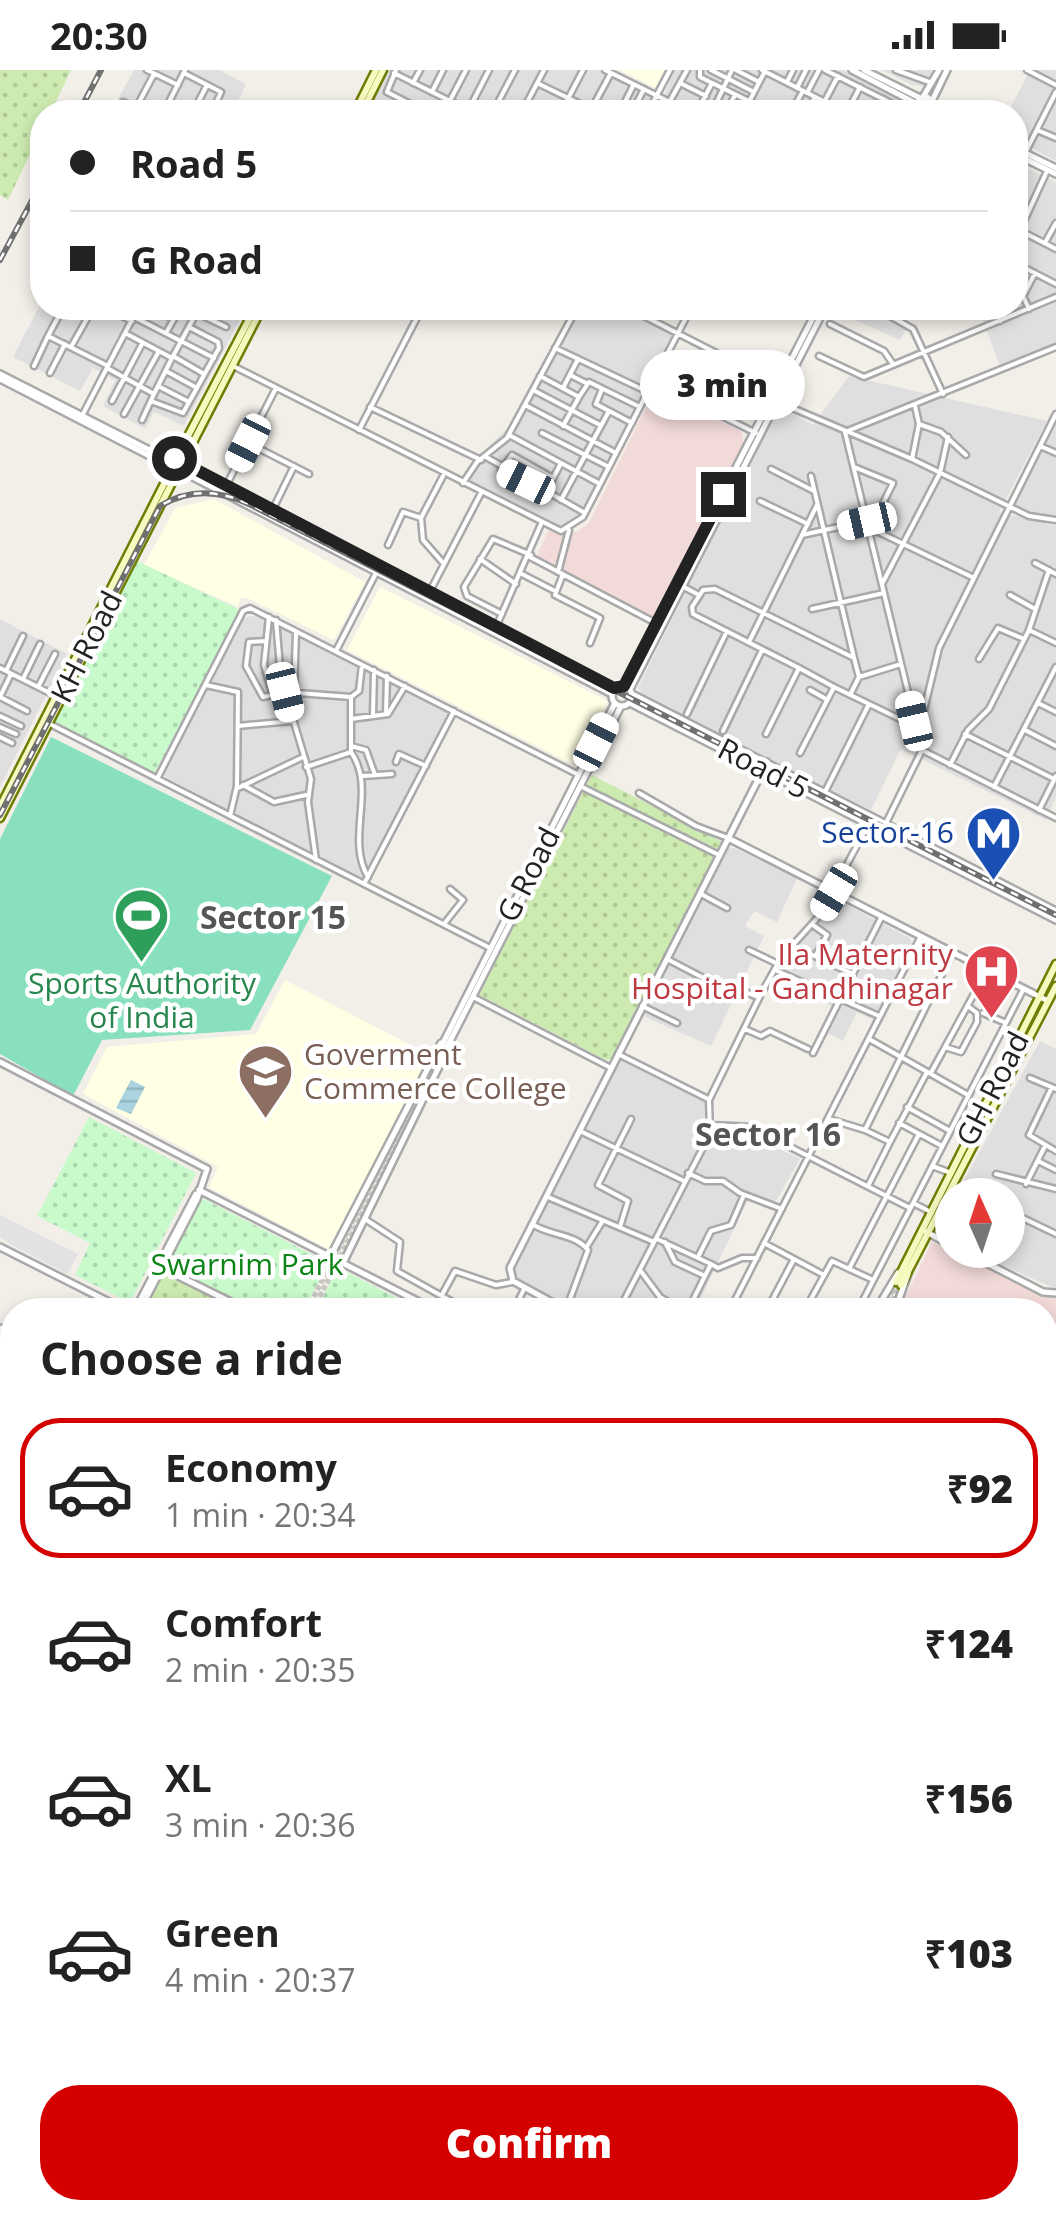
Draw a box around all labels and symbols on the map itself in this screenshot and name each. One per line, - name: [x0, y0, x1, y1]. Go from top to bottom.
- callout: 3 min: [640, 349, 806, 419]
- car: [221, 409, 275, 477]
- route start: [152, 436, 197, 481]
- car: [492, 455, 560, 509]
- route end: [701, 472, 746, 517]
- car: [834, 500, 900, 542]
- street label: KH Road: [40, 584, 131, 709]
- car: [263, 659, 307, 725]
- car: [893, 688, 935, 754]
- car: [569, 708, 623, 776]
- street label: Road 5: [711, 727, 816, 808]
- metro station icon: Sector-16: [963, 803, 1023, 882]
- place label: Sector-16: [821, 811, 954, 852]
- street label: G Road: [486, 820, 569, 929]
- car: [806, 859, 862, 925]
- sports icon: Sports Authority of India: [112, 886, 172, 965]
- district label: Sector 15: [200, 895, 346, 938]
- place label: Ila Maternity Hospital - Gandhinagar: [631, 933, 954, 1008]
- hospital icon: Ila Maternity Hospital - Gandhinagar: [962, 942, 1022, 1021]
- place label: Sports Authority of India: [28, 962, 257, 1037]
- street label: GH Road: [945, 1024, 1038, 1153]
- place label: Goverment Commerce College: [304, 1033, 567, 1108]
- school or university icon: Goverment Commerce College: [235, 1042, 295, 1121]
- district label: Sector 16: [695, 1112, 841, 1155]
- north arrow: [935, 1178, 1025, 1268]
- park label: Swarnim Park: [151, 1243, 344, 1284]

